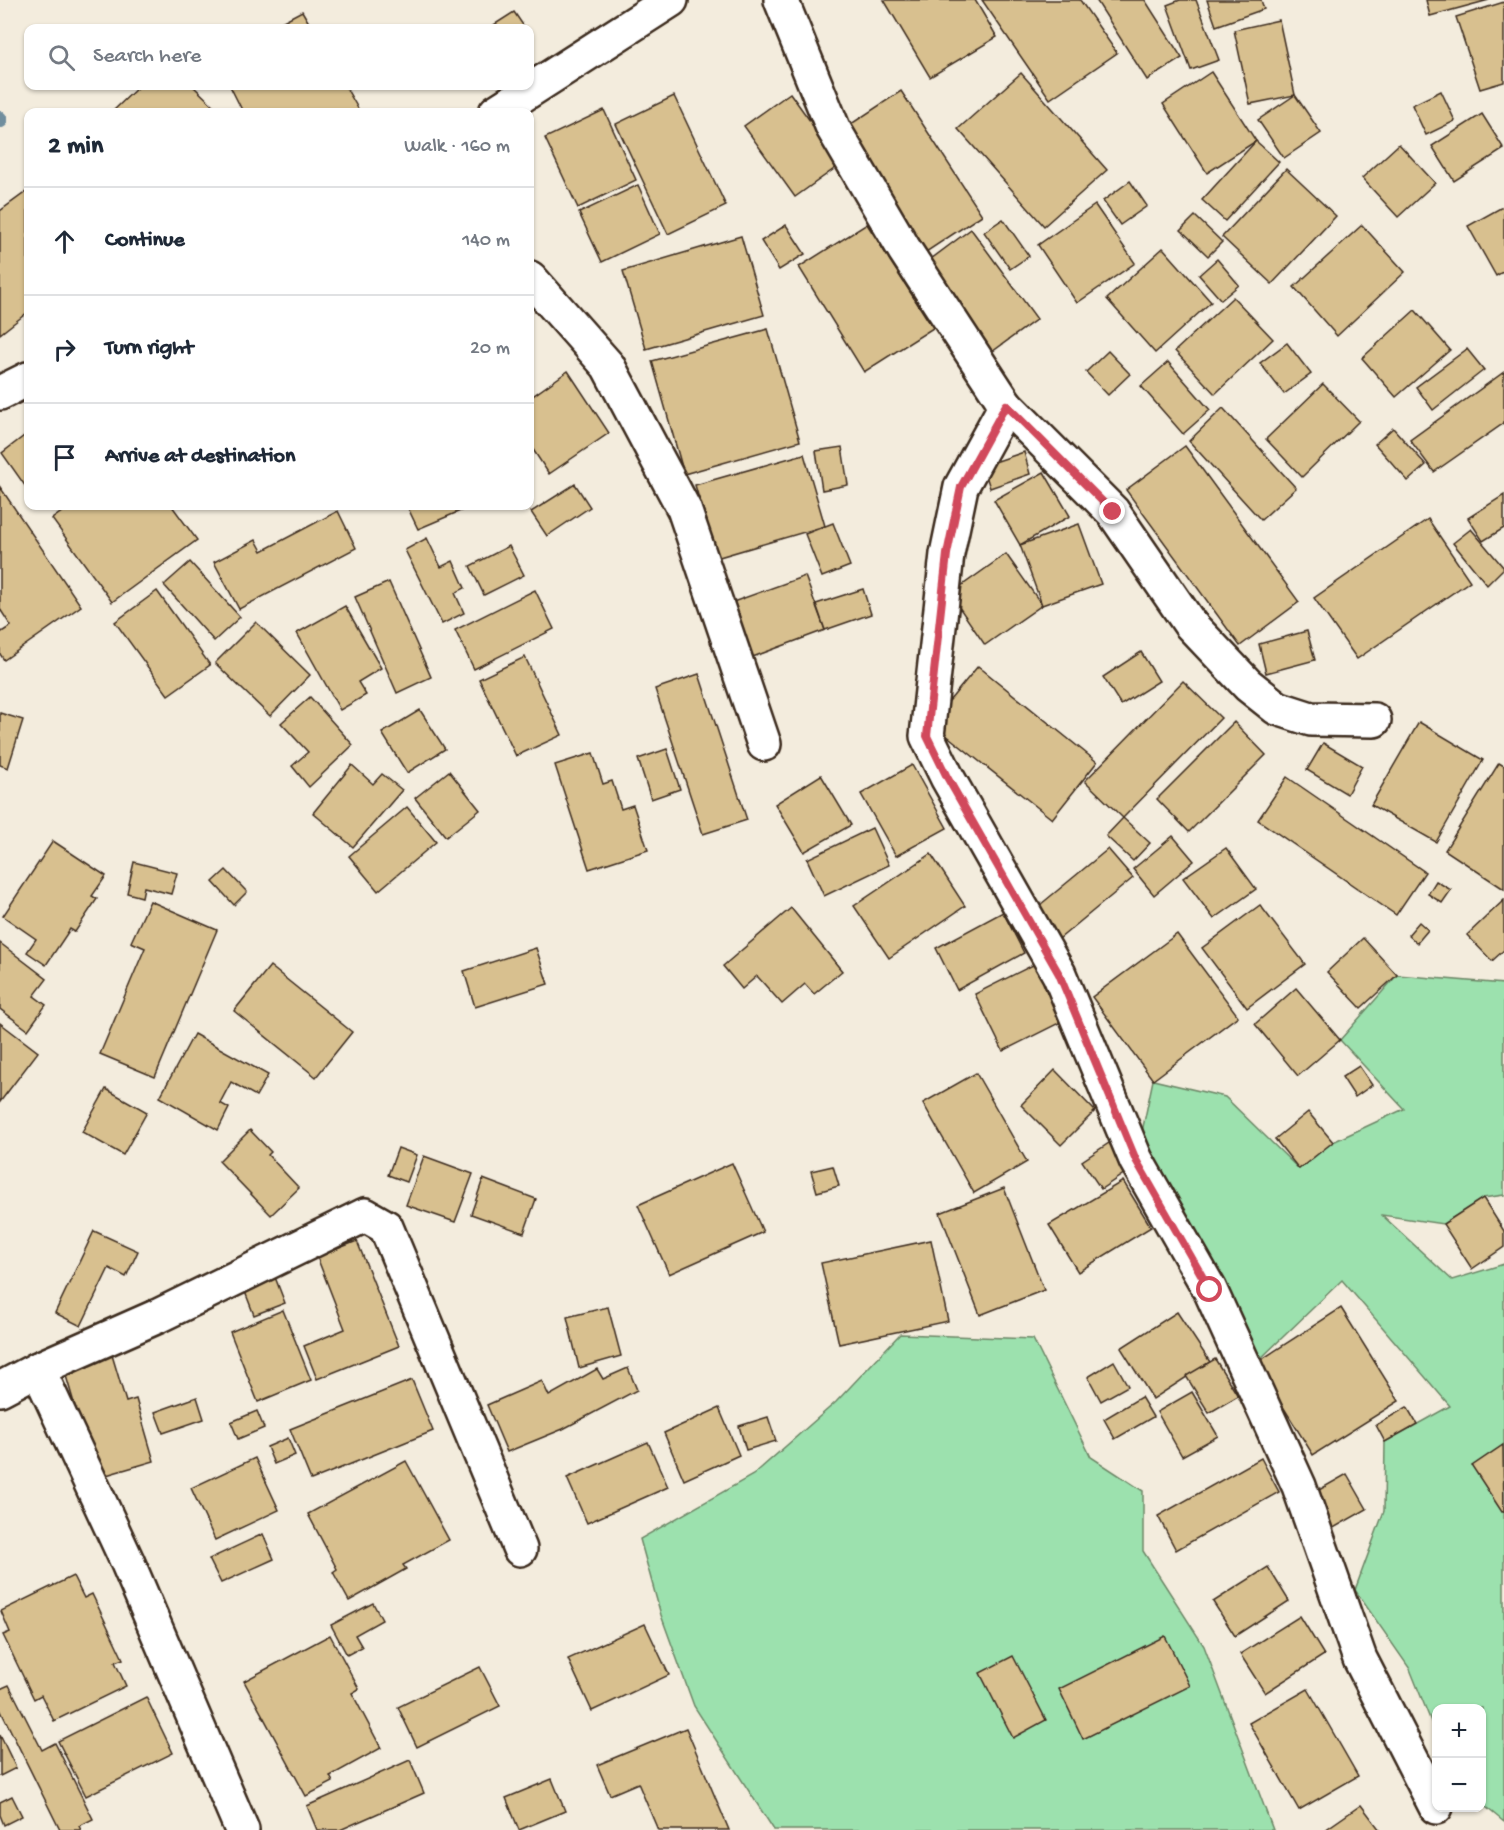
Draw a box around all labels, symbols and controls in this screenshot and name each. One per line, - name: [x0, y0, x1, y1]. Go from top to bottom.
- search box: [24, 24, 534, 90]
- icon: search: [45, 41, 78, 74]
- text: Search here: [93, 44, 201, 70]
- text: 2 min: [48, 132, 103, 163]
- text: Walk · 160 m: [404, 136, 510, 159]
- icon: ahead: [48, 225, 81, 258]
- text: Continue: [105, 228, 185, 254]
- text: 140 m: [462, 230, 510, 253]
- icon: right: [48, 333, 81, 366]
- text: Turn right: [105, 336, 193, 362]
- text: 20 m: [470, 338, 510, 361]
- icon: arrive: [48, 441, 81, 474]
- text: Arrive at destination: [105, 444, 295, 470]
- route end: [1099, 498, 1125, 524]
- route start: [1196, 1276, 1222, 1302]
- map controls: [1432, 1704, 1486, 1812]
- button: +: [1432, 1704, 1486, 1758]
- button: −: [1432, 1758, 1486, 1812]

